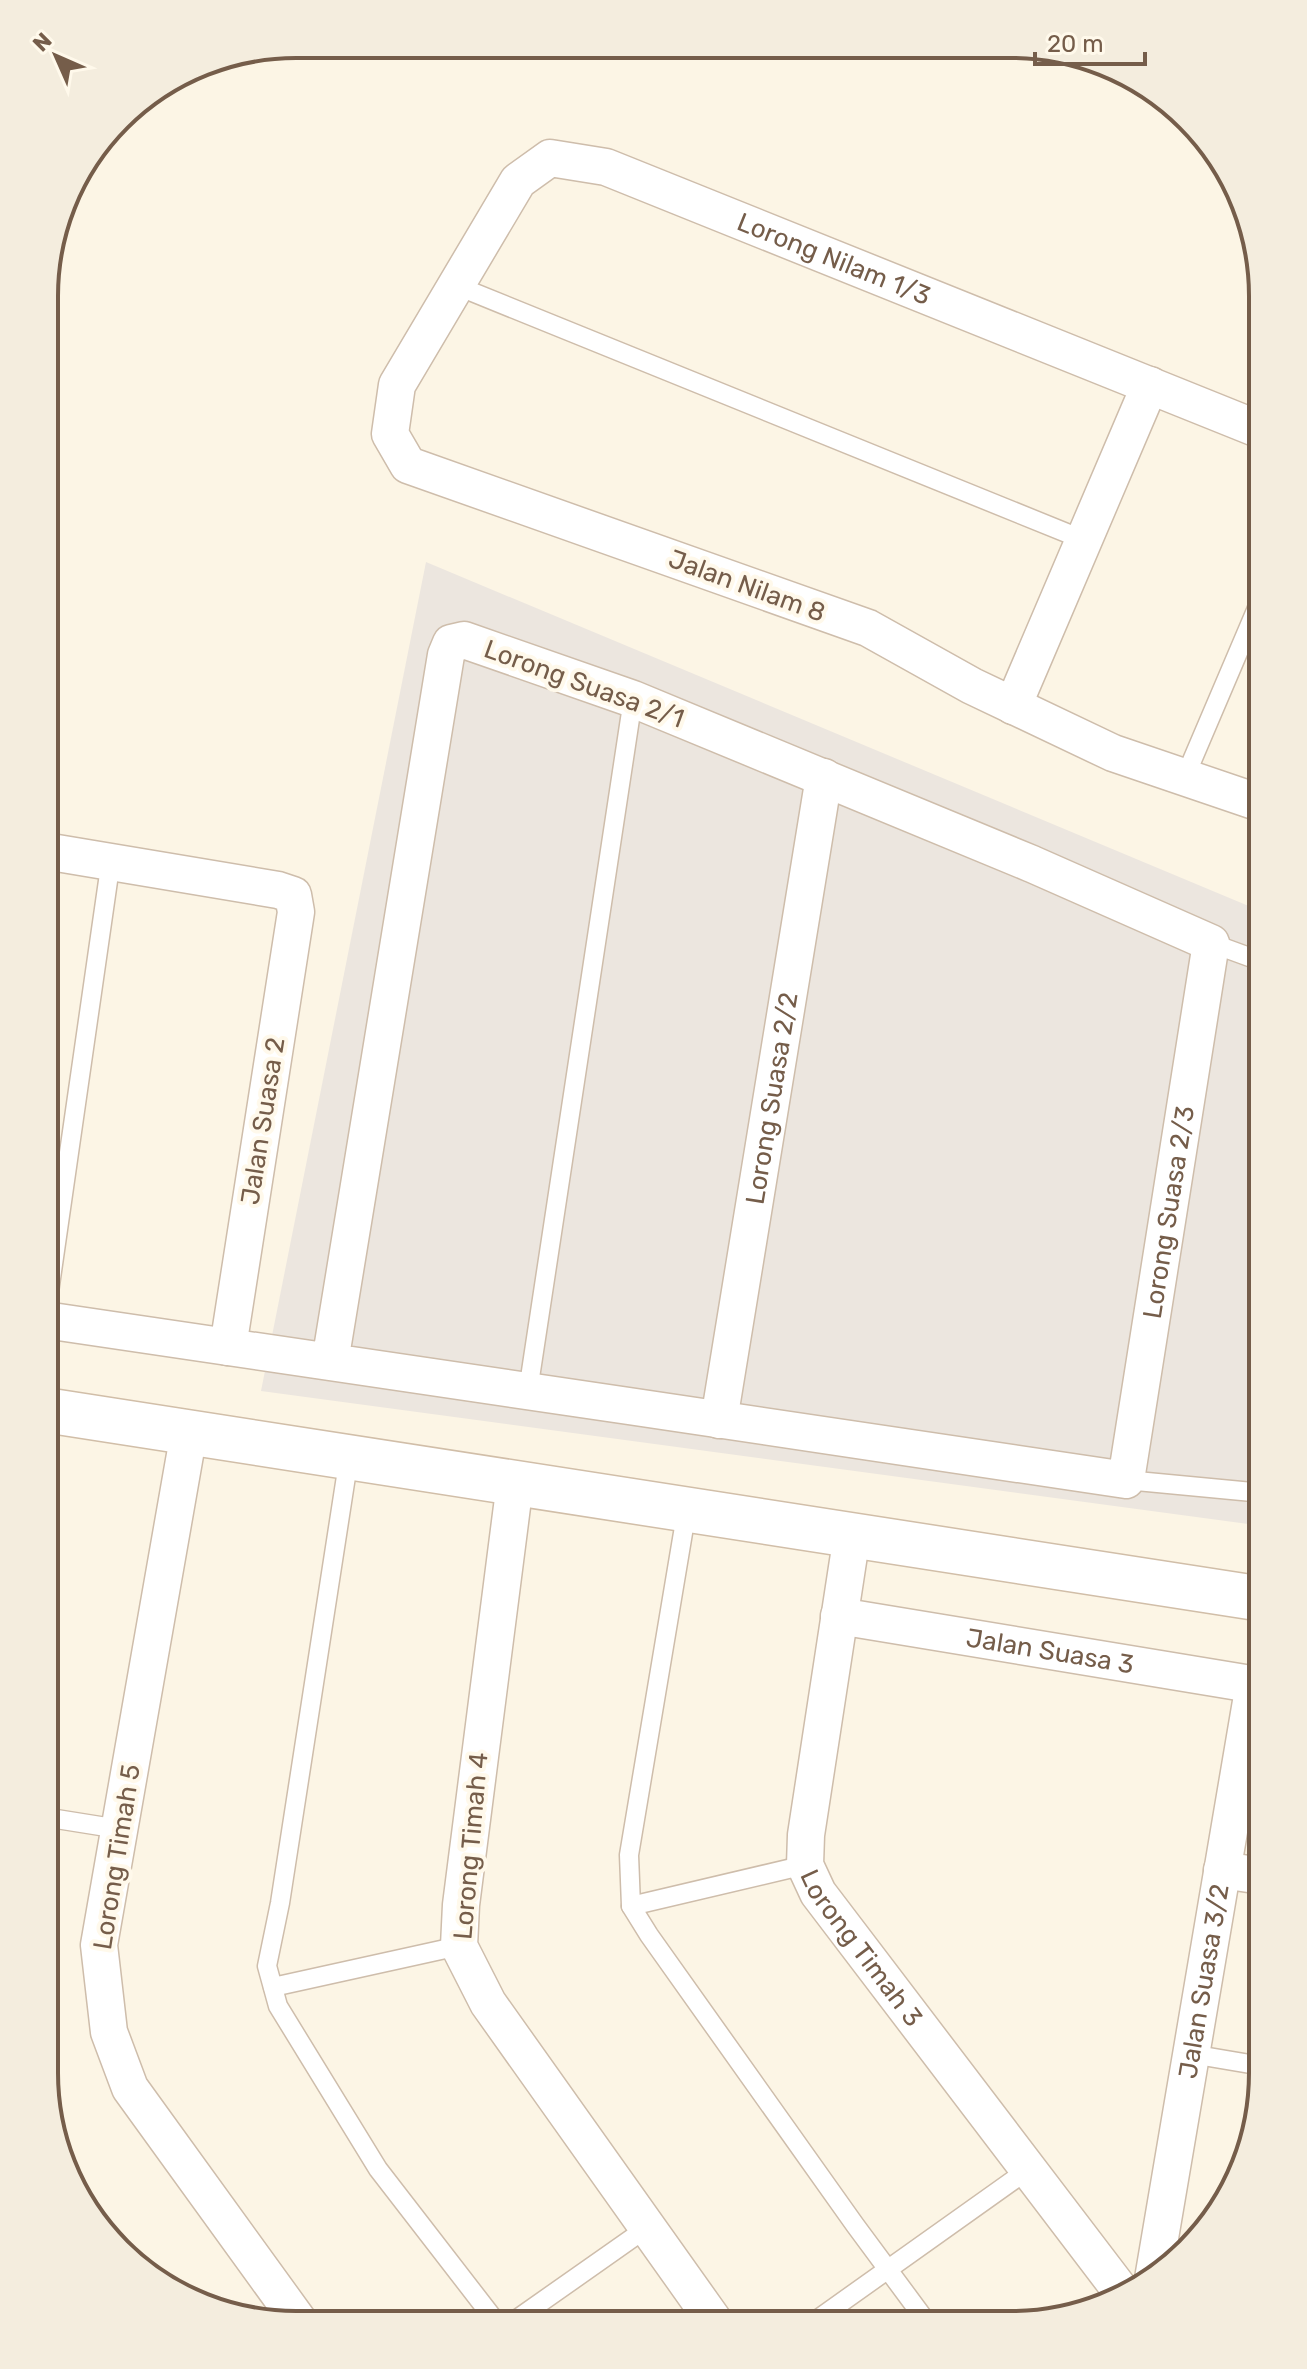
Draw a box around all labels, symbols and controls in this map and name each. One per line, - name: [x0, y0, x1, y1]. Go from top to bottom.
- north arrow: [16, 16, 96, 96]
- scale bar: [1035, 16, 1145, 66]
- text: N: [27, 27, 57, 57]
- text: 20 m: [1047, 30, 1104, 58]
- street label: Lorong Nilam 1/3: [733, 206, 935, 311]
- street label: Jalan Nilam 8: [664, 543, 830, 629]
- street label: Lorong Suasa 2/1: [480, 633, 688, 735]
- street label: Lorong Suasa 2/2: [739, 990, 804, 1207]
- street label: Jalan Suasa 2: [234, 1035, 292, 1207]
- street label: Lorong Suasa 2/3: [1136, 1103, 1201, 1321]
- street label: Jalan Suasa 3: [964, 1622, 1136, 1680]
- street label: Lorong Timah 4: [447, 1751, 495, 1941]
- street label: Lorong Timah 5: [87, 1762, 147, 1952]
- street label: Lorong Timah 3: [794, 1865, 929, 2032]
- street label: Jalan Suasa 3/2: [1172, 1882, 1235, 2081]

